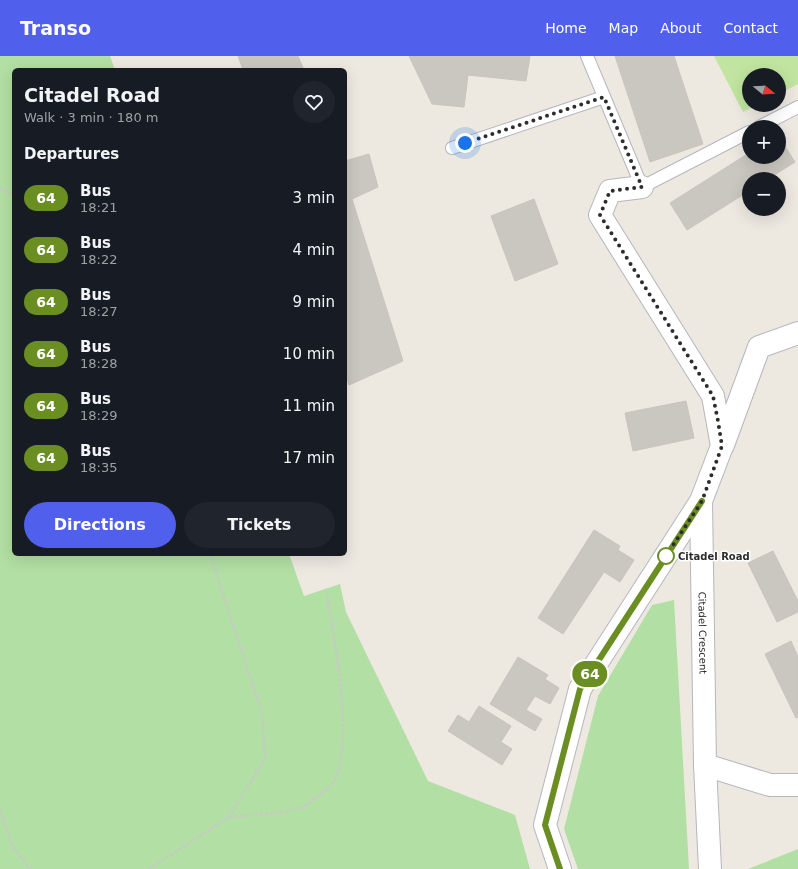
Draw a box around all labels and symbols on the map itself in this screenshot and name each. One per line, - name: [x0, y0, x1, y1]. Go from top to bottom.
- north arrow: [742, 68, 786, 112]
- your location: [455, 133, 475, 153]
- marker: Citadel Road: [657, 547, 675, 565]
- place label: Citadel Road: [678, 551, 750, 562]
- street label: Citadel Crescent: [696, 592, 709, 674]
- line badge: 64: [572, 661, 608, 687]

